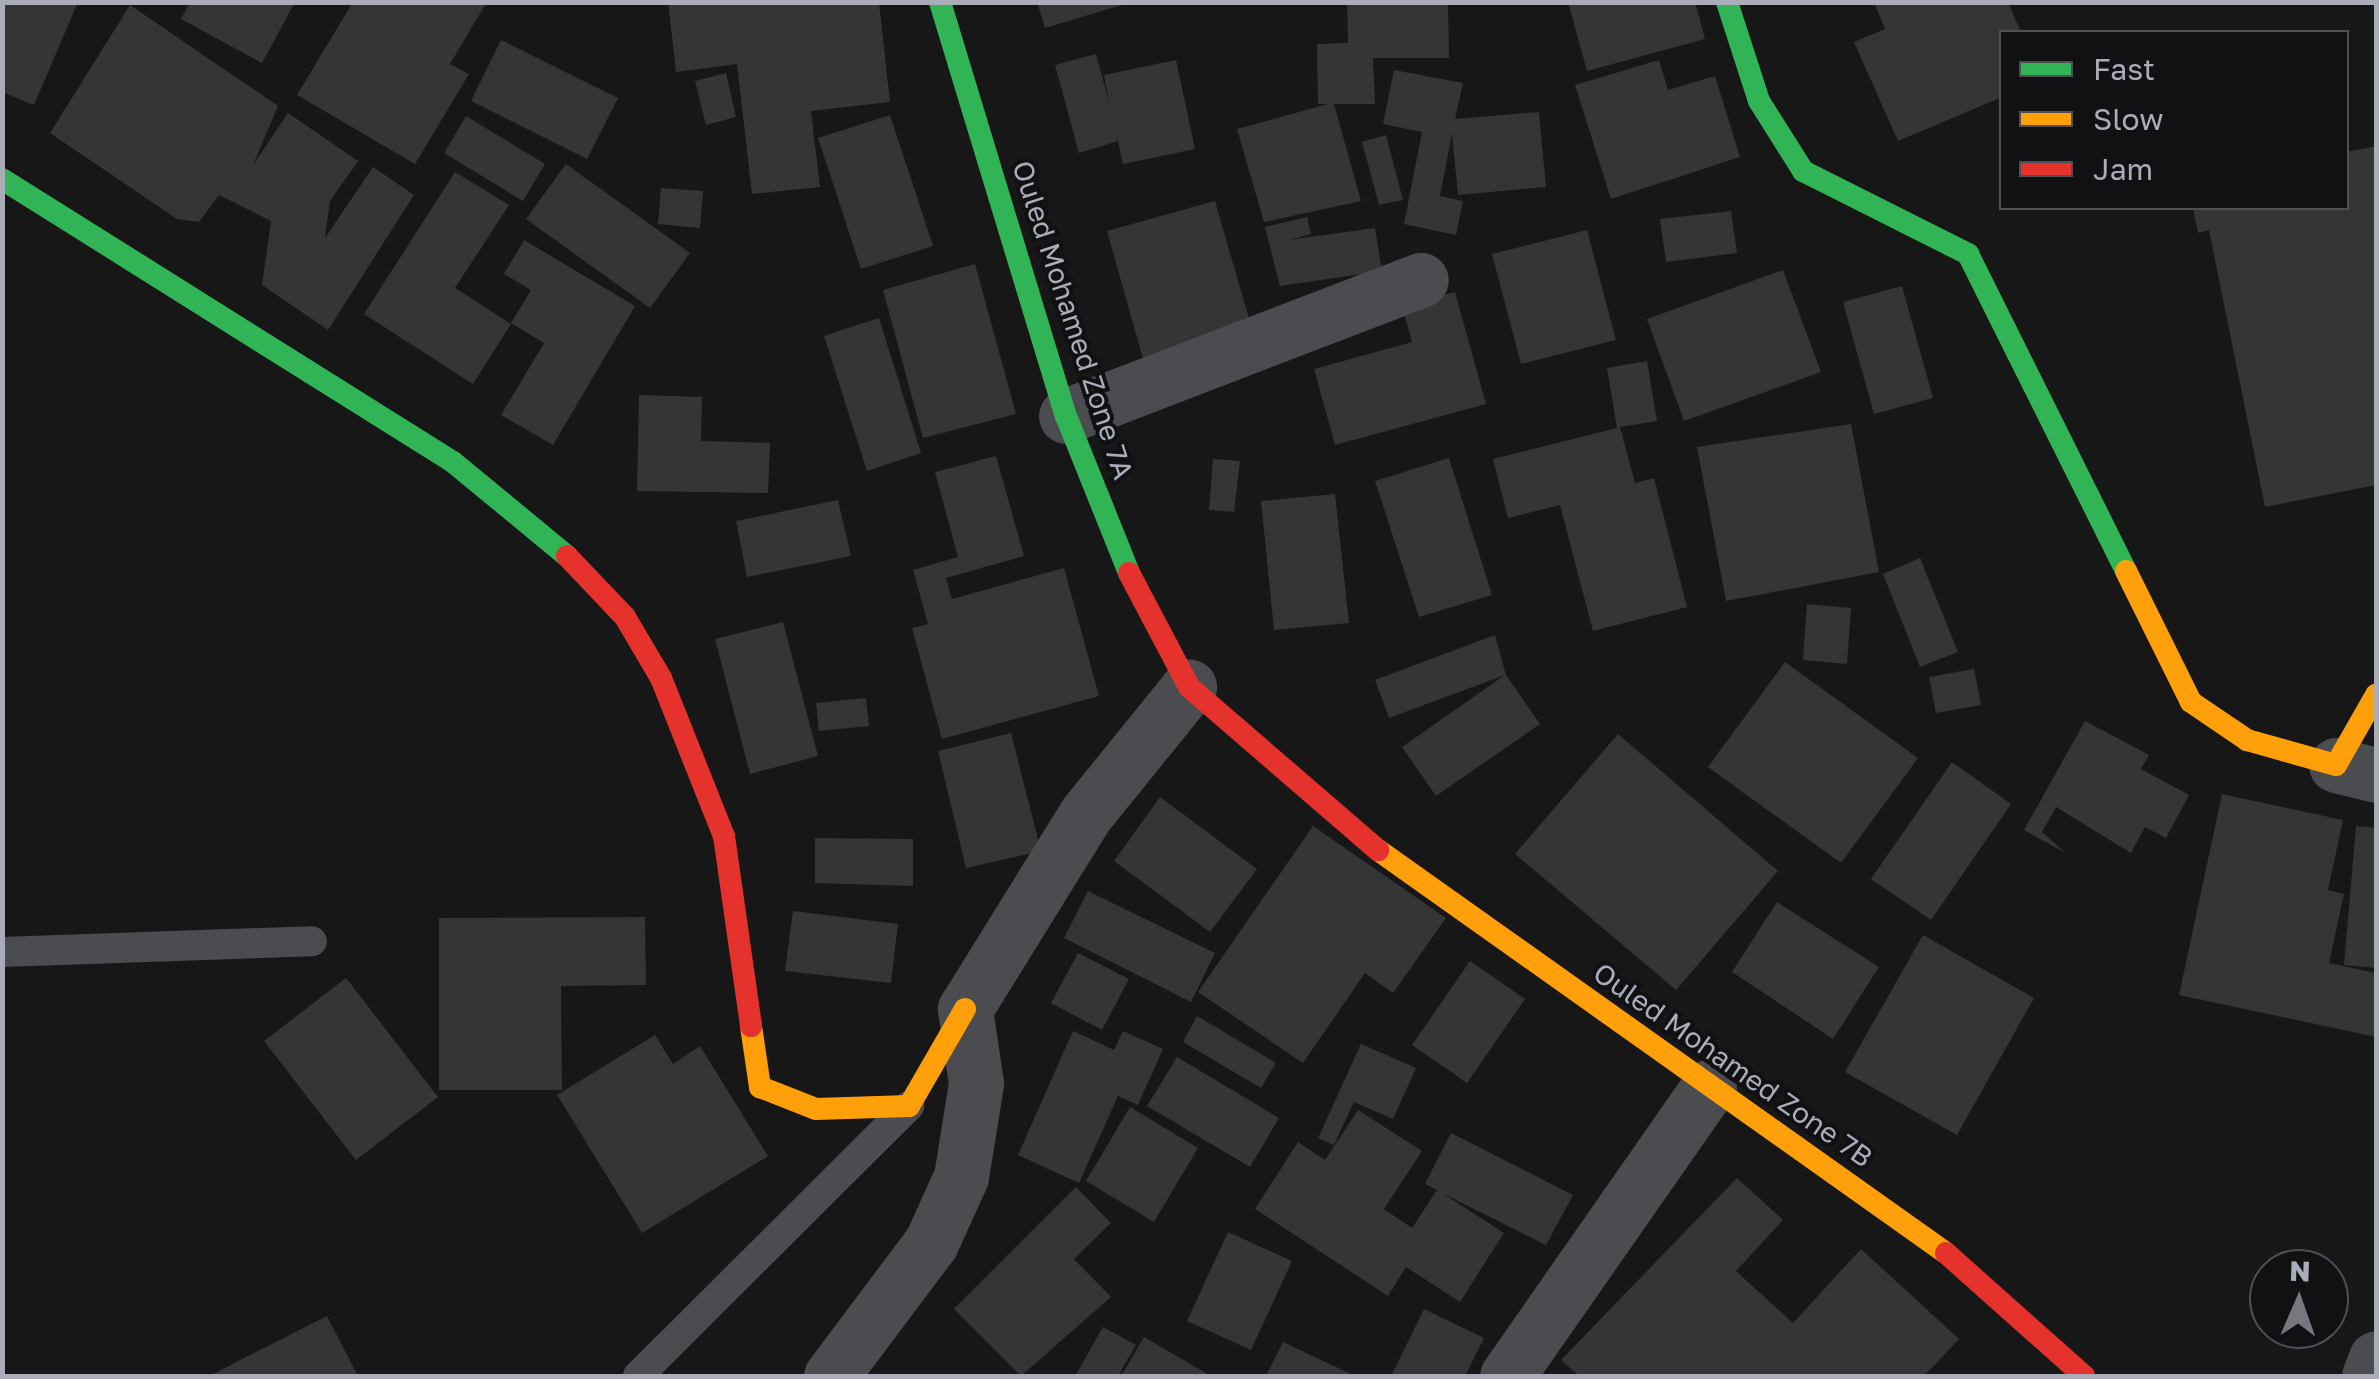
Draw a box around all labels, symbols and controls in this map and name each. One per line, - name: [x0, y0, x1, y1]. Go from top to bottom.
- legend: [1999, 30, 2349, 210]
- text: Fast: [2093, 51, 2155, 87]
- text: Slow: [2093, 101, 2164, 137]
- text: Jam: [2093, 151, 2153, 187]
- street label: Ouled Mohamed Zone 7A: [1006, 156, 1140, 484]
- street label: Ouled Mohamed Zone 7B: [1587, 956, 1879, 1174]
- north arrow: [2249, 1249, 2349, 1349]
- text: N: [2289, 1254, 2311, 1287]

